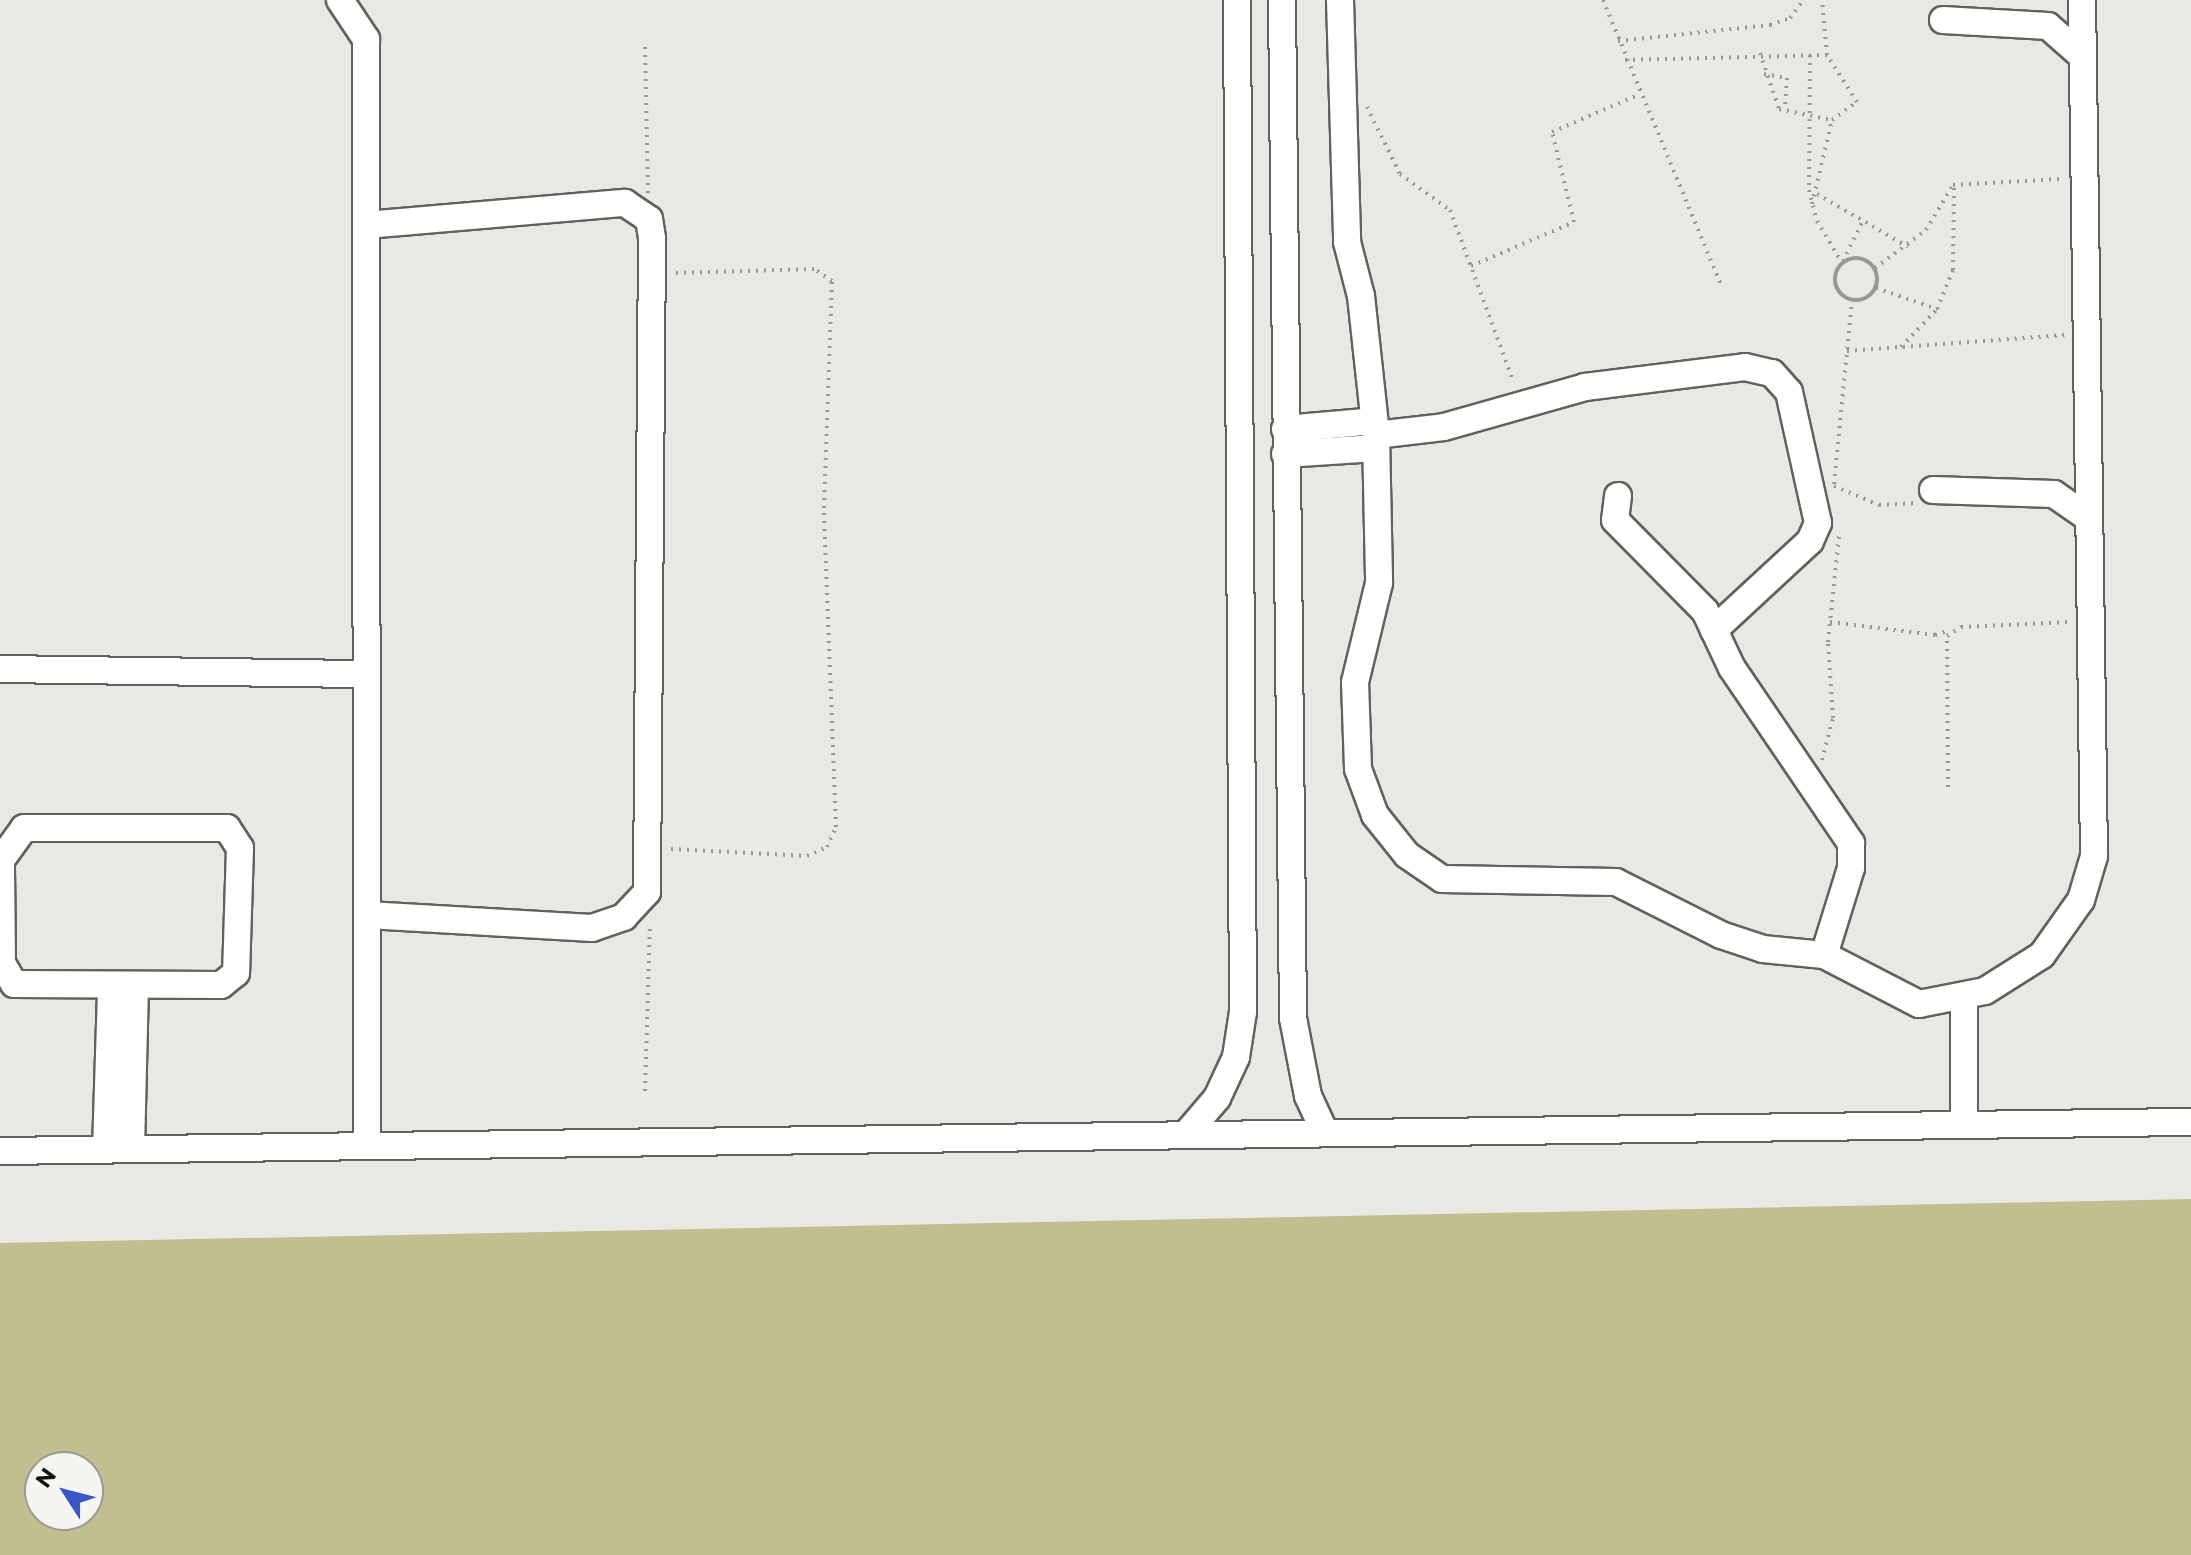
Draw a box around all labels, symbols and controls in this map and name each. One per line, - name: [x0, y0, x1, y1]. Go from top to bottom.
- north arrow: [24, 1451, 104, 1531]
- text: N: [30, 1463, 62, 1493]

